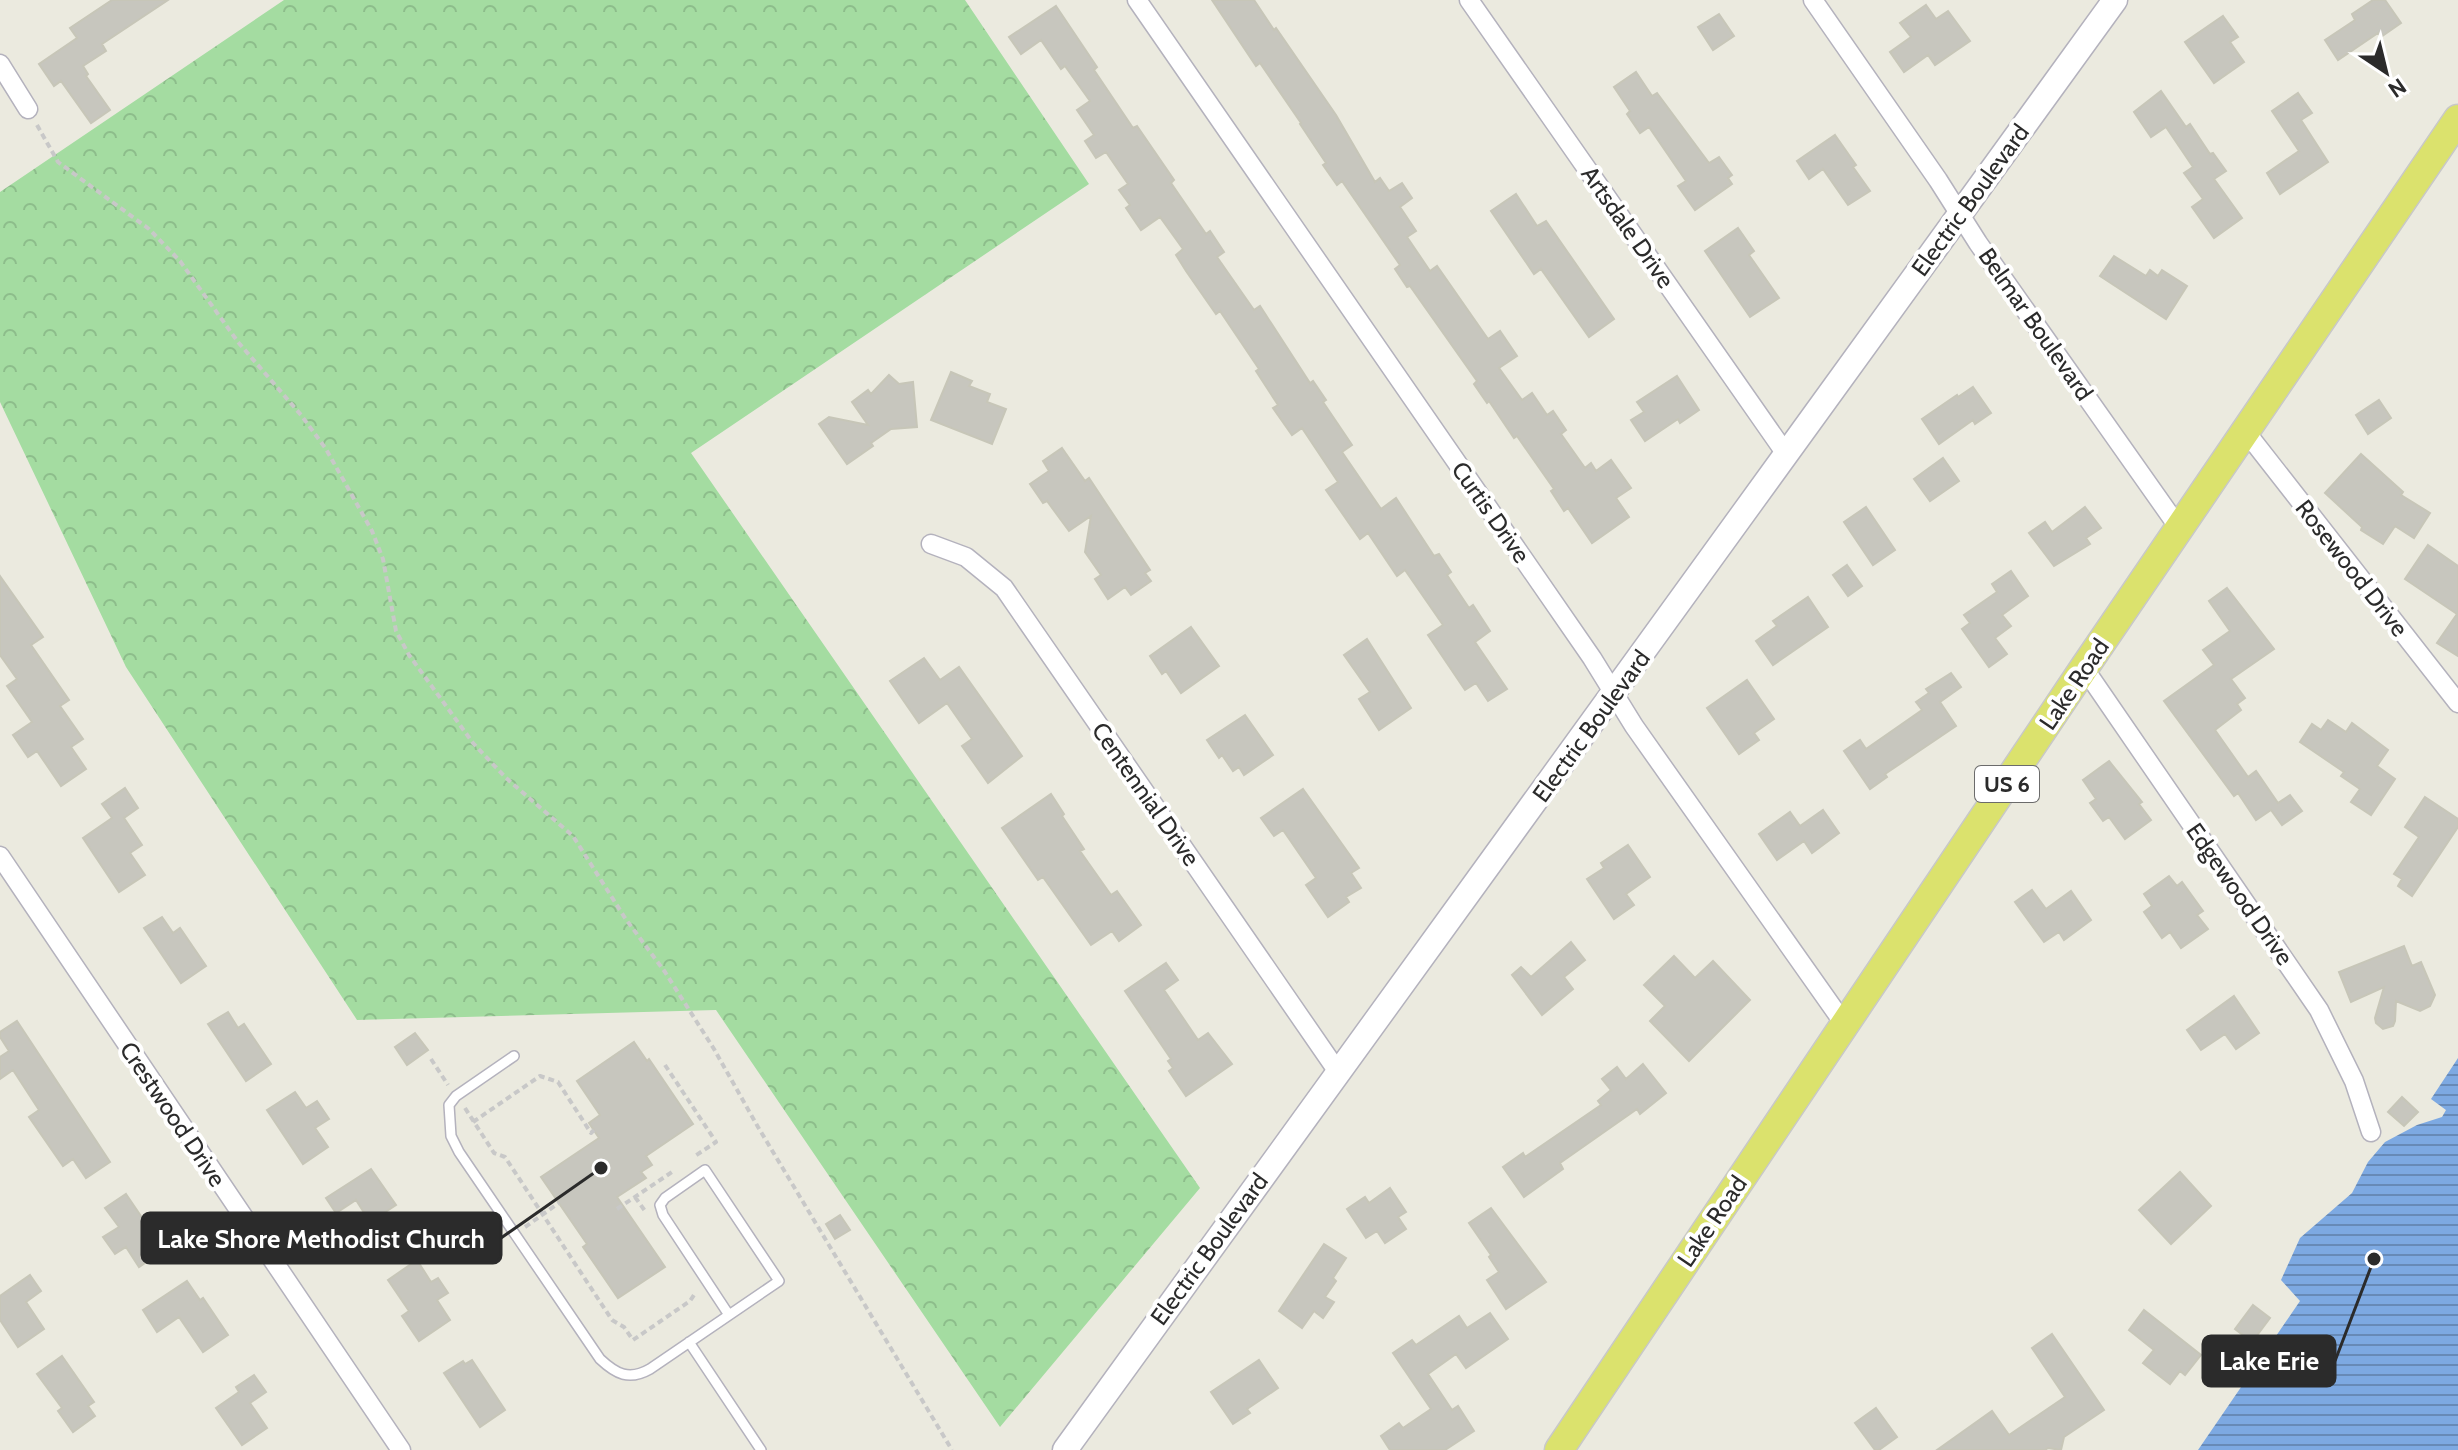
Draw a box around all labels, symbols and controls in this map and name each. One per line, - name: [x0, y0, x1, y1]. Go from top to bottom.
- north arrow: [2346, 32, 2426, 112]
- text: N: [2383, 72, 2411, 103]
- street label: Electric Boulevard: [1905, 118, 2035, 282]
- street label: Artsdale Drive: [1575, 160, 1681, 294]
- street label: Belmar Boulevard: [1973, 242, 2099, 406]
- street label: Curtis Drive: [1446, 456, 1536, 568]
- street label: Rosewood Drive: [2290, 494, 2414, 642]
- street label: Lake Road: [2033, 633, 2115, 735]
- street label: Electric Boulevard: [1526, 644, 1656, 808]
- street label: Centennial Drive: [1086, 717, 1206, 871]
- road number: US 6: [1975, 766, 2039, 802]
- street label: Edgewood Drive: [2180, 817, 2300, 971]
- street label: Crestwood Drive: [114, 1036, 232, 1192]
- street label: Electric Boulevard: [1144, 1167, 1274, 1331]
- street label: Lake Road: [1671, 1170, 1753, 1272]
- callout: Lake Shore Methodist Church: [142, 1213, 501, 1263]
- text: Lake Shore Methodist Church: [157, 1223, 485, 1255]
- callout: Lake Erie: [2203, 1336, 2335, 1386]
- text: Lake Erie: [2219, 1345, 2319, 1377]

